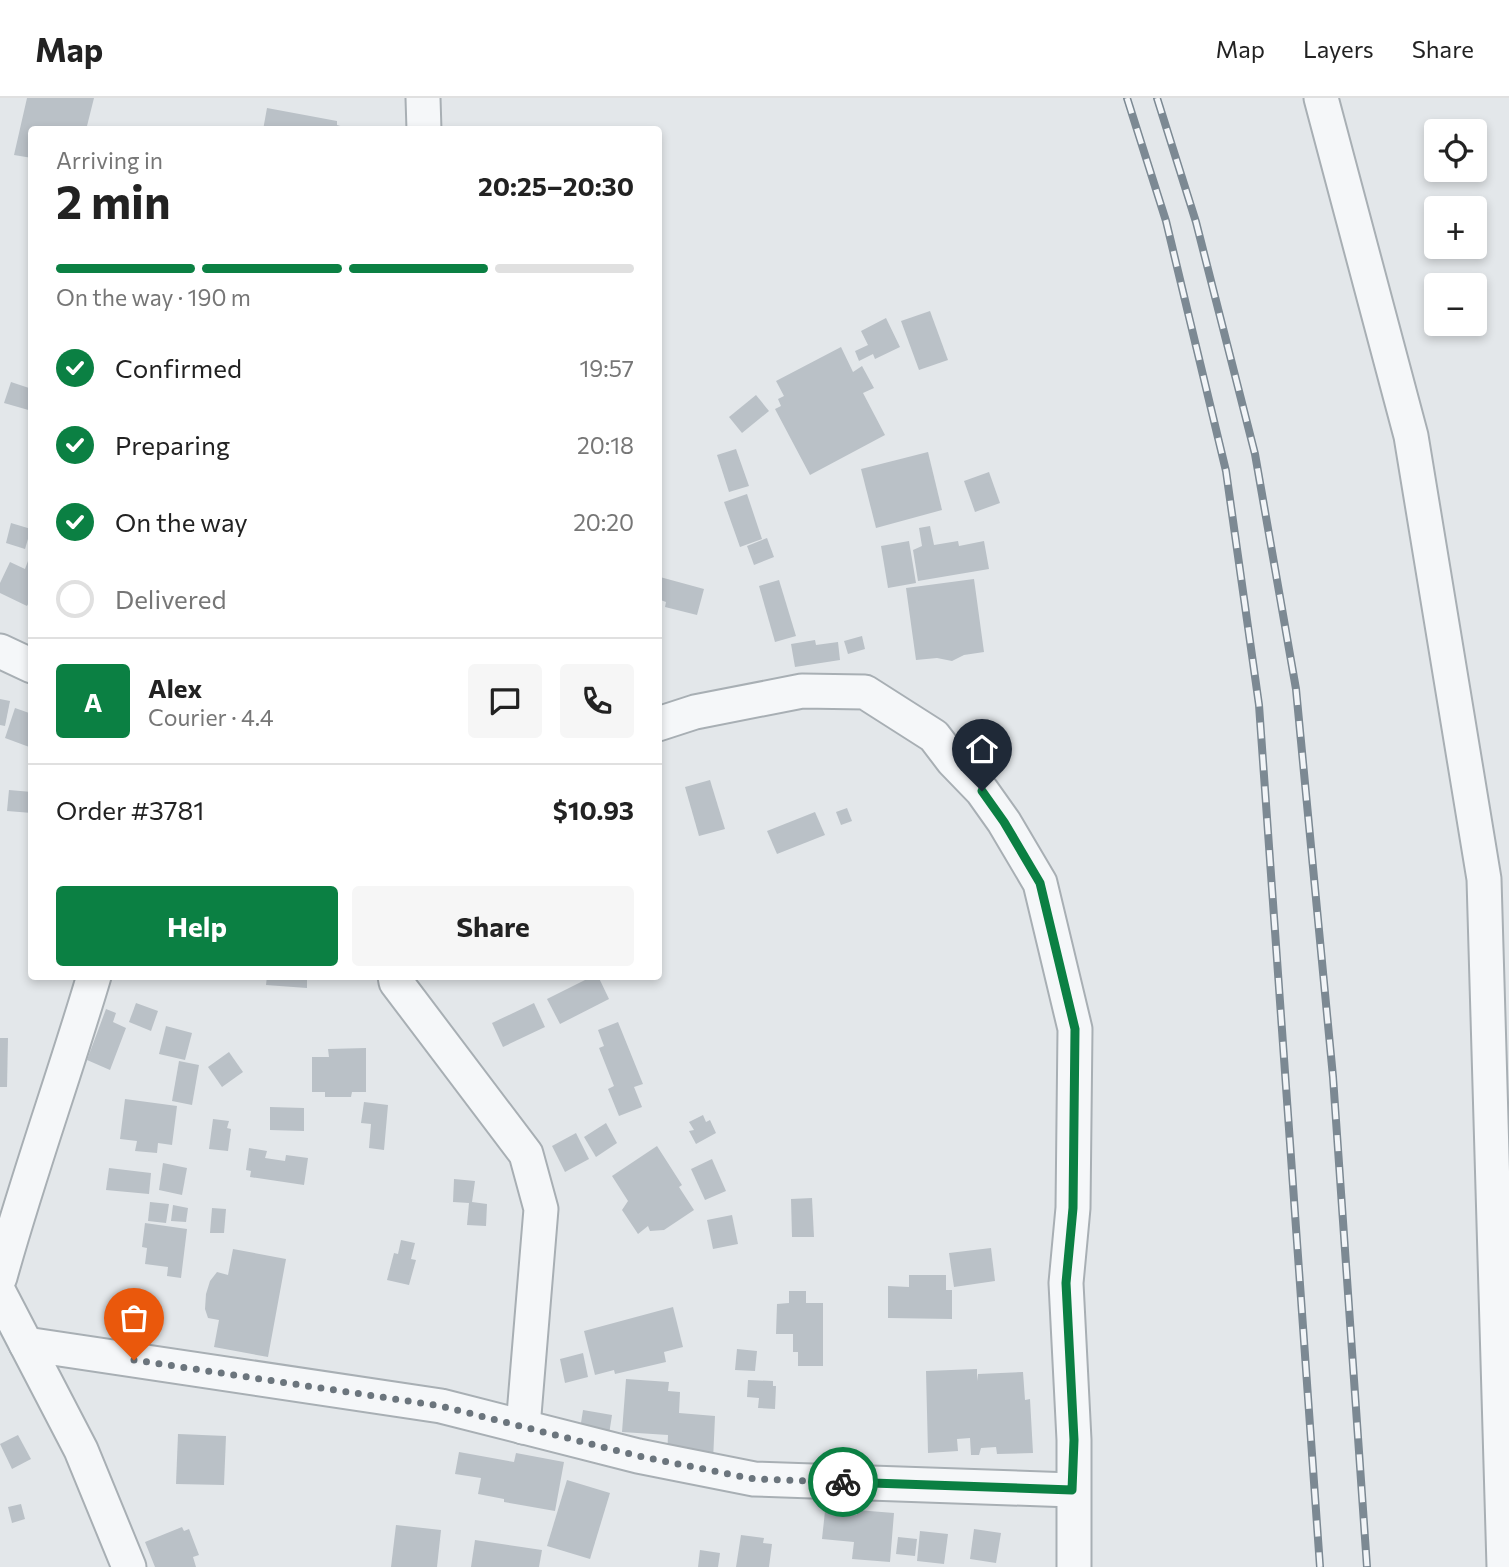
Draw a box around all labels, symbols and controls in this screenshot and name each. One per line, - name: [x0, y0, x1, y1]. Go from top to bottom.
- text: Map: [35, 28, 103, 69]
- text: Map: [1216, 34, 1265, 63]
- text: Layers: [1303, 34, 1374, 63]
- text: Share: [1412, 34, 1474, 63]
- map controls: [1424, 119, 1487, 336]
- button: locate: [1424, 119, 1487, 182]
- text: Arriving in: [56, 146, 163, 174]
- text: 20:25–20:30: [478, 170, 634, 201]
- text: 2 min: [56, 172, 171, 228]
- button: +: [1424, 196, 1487, 259]
- button: −: [1424, 273, 1487, 336]
- text: On the way · 190 m: [56, 283, 251, 311]
- icon: check: [56, 349, 94, 387]
- text: Confirmed: [115, 352, 242, 383]
- text: 19:57: [579, 354, 634, 382]
- icon: check: [56, 426, 94, 464]
- text: Preparing: [115, 429, 230, 460]
- text: 20:18: [577, 431, 634, 459]
- icon: check: [56, 503, 94, 541]
- text: On the way: [115, 506, 248, 537]
- text: 20:20: [573, 508, 634, 536]
- text: Delivered: [115, 583, 226, 614]
- button: chat: [468, 664, 542, 738]
- button: phone: [560, 664, 634, 738]
- text: Alex: [148, 672, 202, 703]
- text: A: [84, 686, 102, 717]
- text: Courier · 4.4: [148, 703, 274, 731]
- pin: [952, 719, 1012, 791]
- icon: home: [963, 730, 1001, 768]
- text: Order #3781: [56, 794, 204, 825]
- text: $10.93: [553, 794, 634, 825]
- button: Help: [56, 886, 338, 966]
- button: Share: [352, 886, 634, 966]
- pin: [104, 1288, 164, 1360]
- icon: bag: [115, 1299, 153, 1337]
- courier: [808, 1447, 878, 1517]
- icon: bike: [824, 1463, 862, 1501]

